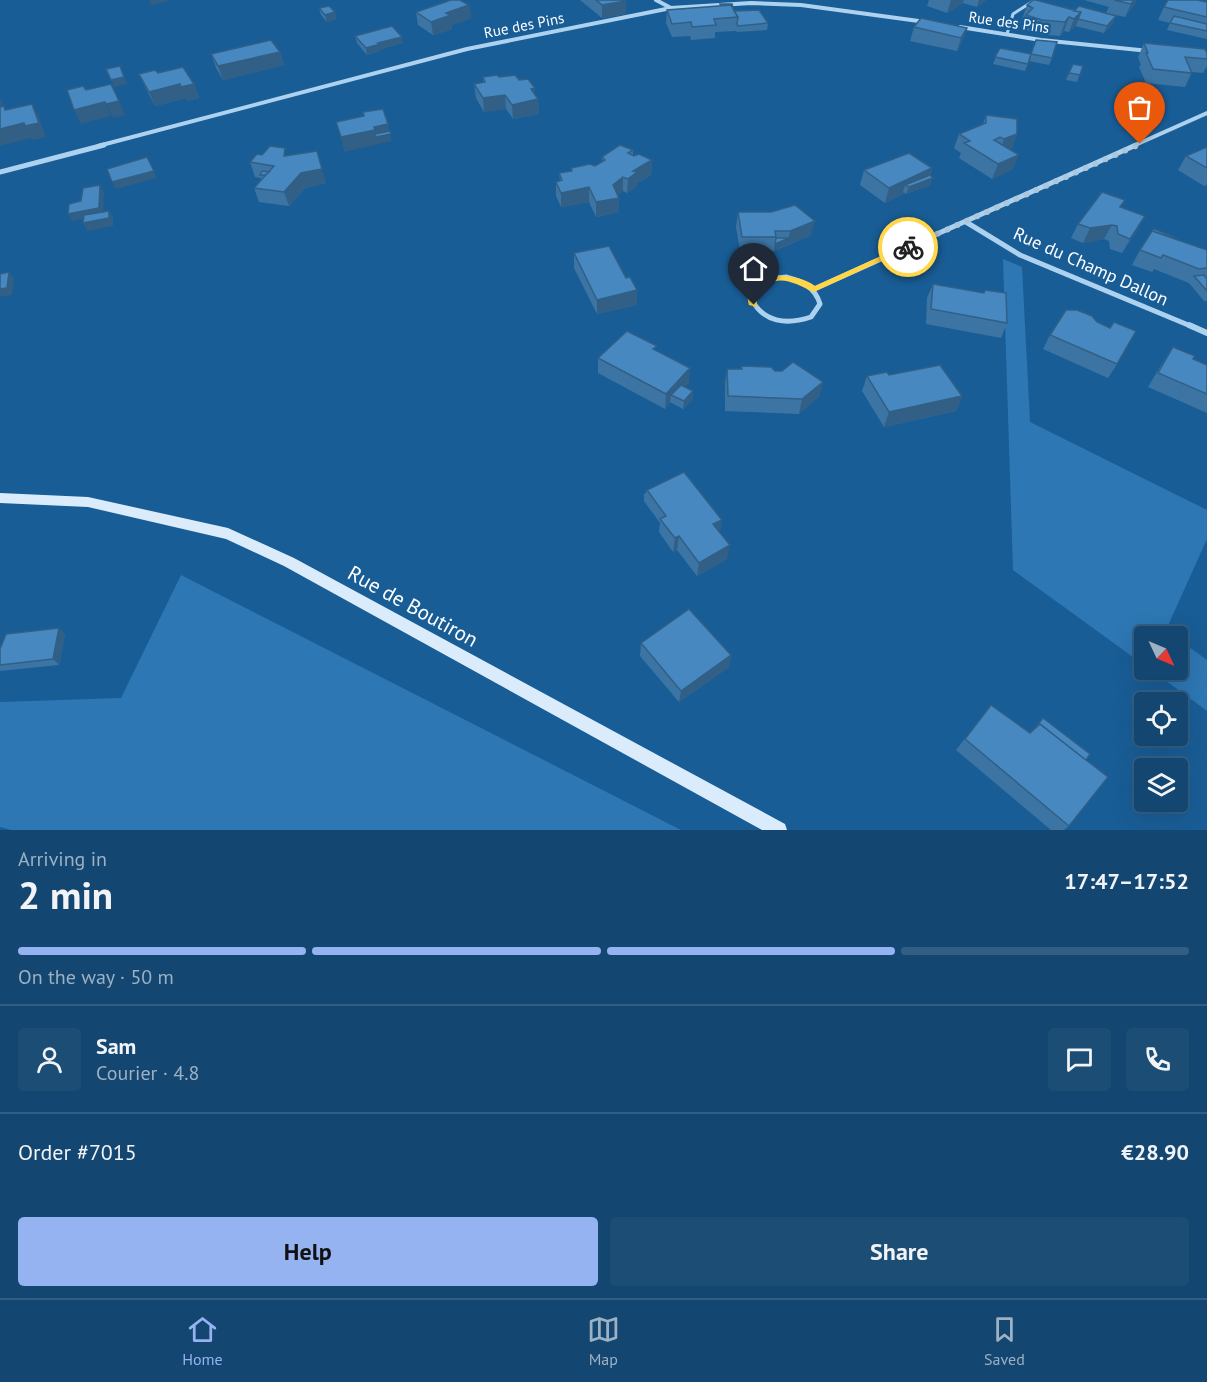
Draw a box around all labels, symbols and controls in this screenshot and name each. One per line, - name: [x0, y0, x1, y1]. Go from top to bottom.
- street label: Rue des Pins: [967, 7, 1051, 37]
- street label: Rue des Pins: [482, 8, 566, 42]
- pin: [1114, 82, 1165, 144]
- icon: bag: [1123, 91, 1156, 124]
- courier: [878, 217, 938, 277]
- street label: Rue du Champ Dallon: [1010, 221, 1172, 311]
- icon: bike: [892, 231, 925, 264]
- pin: [728, 243, 779, 305]
- icon: home: [737, 252, 770, 285]
- street label: Rue de Boutiron: [343, 559, 483, 653]
- north arrow: [1134, 626, 1188, 680]
- map controls: [1134, 626, 1188, 812]
- button: locate: [1134, 692, 1188, 746]
- button: layers: [1134, 758, 1188, 812]
- text: Arriving in: [18, 846, 107, 872]
- text: 17:47–17:52: [1064, 867, 1189, 895]
- text: 2 min: [18, 869, 113, 920]
- text: On the way · 50 m: [18, 964, 174, 990]
- button: person: [18, 1028, 81, 1091]
- button: chat: [1048, 1028, 1111, 1091]
- button: phone: [1126, 1028, 1189, 1091]
- text: Sam: [96, 1032, 136, 1060]
- text: Courier · 4.8: [96, 1060, 199, 1086]
- text: Order #7015: [18, 1138, 137, 1166]
- text: €28.90: [1121, 1138, 1189, 1166]
- button: Help: [18, 1217, 598, 1286]
- button: Share: [610, 1217, 1189, 1286]
- tab: Home: [182, 1313, 223, 1369]
- tab: Map: [587, 1313, 620, 1369]
- tab: Saved: [984, 1313, 1025, 1369]

